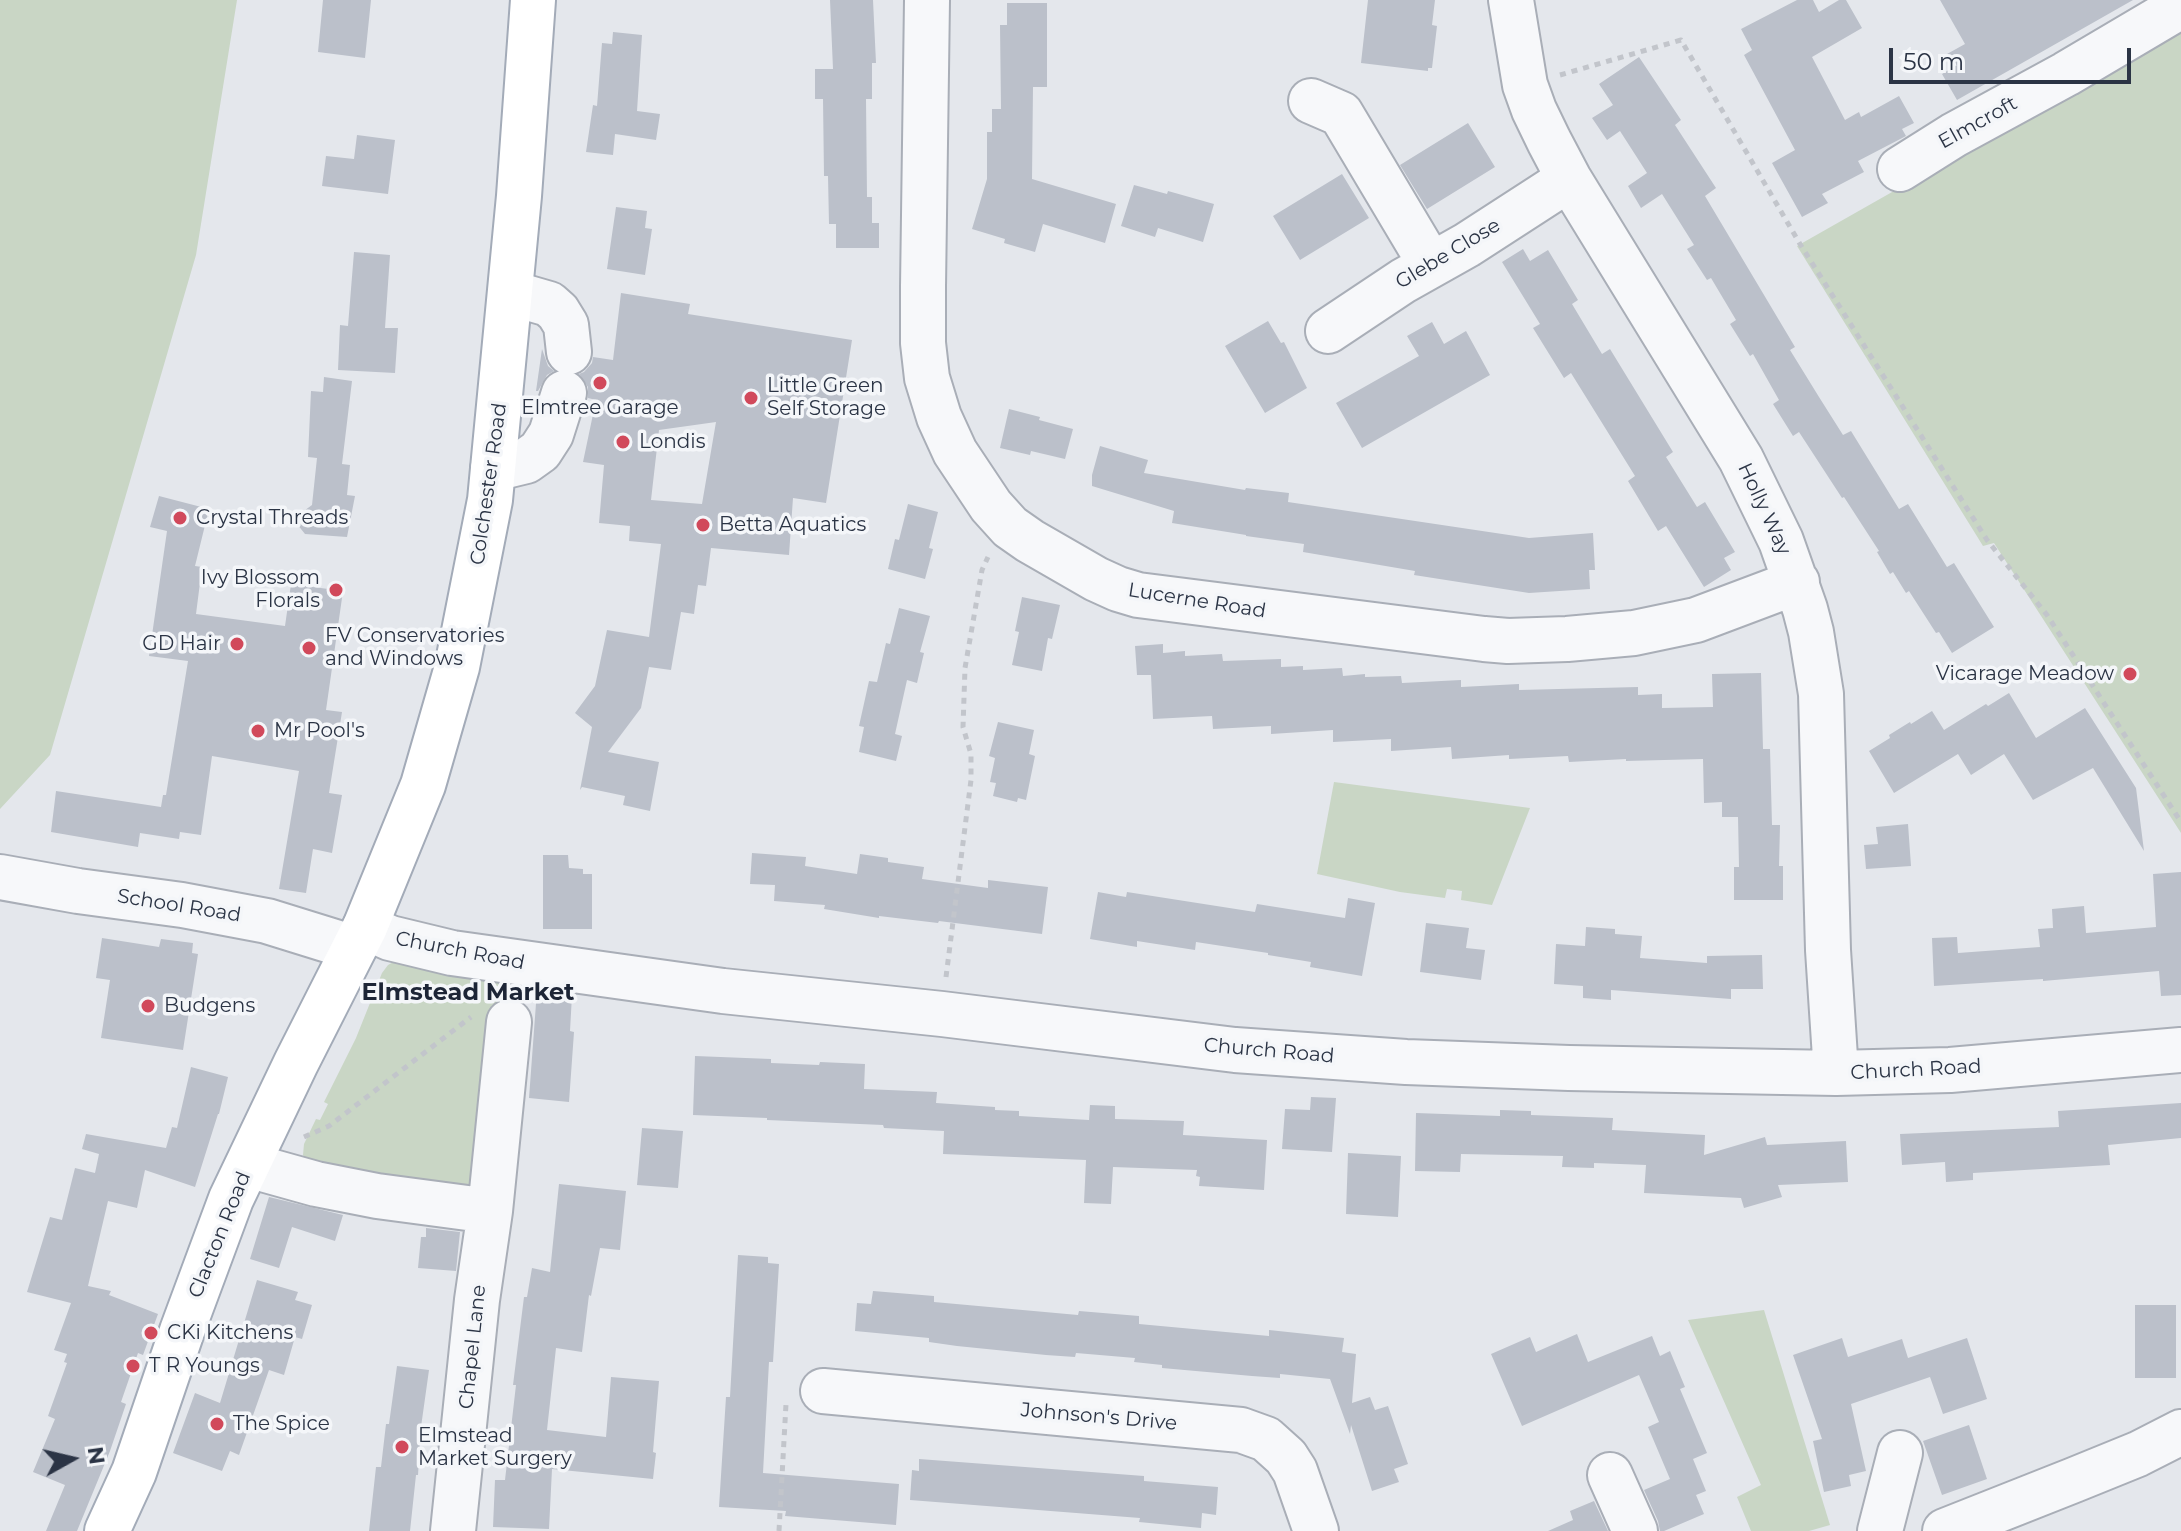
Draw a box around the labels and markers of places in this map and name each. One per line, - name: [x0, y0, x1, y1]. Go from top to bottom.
- marker: Elmtree Garage: [591, 374, 609, 392]
- place label: Little Green Self Storage: [767, 374, 886, 421]
- marker: Little Green Self Storage: [742, 389, 760, 407]
- place label: Elmtree Garage: [521, 396, 679, 420]
- place label: Londis: [639, 430, 705, 454]
- marker: Londis: [614, 433, 632, 451]
- place label: Crystal Threads: [196, 506, 348, 530]
- marker: Crystal Threads: [171, 509, 189, 527]
- place label: Betta Aquatics: [719, 513, 866, 537]
- marker: Betta Aquatics: [694, 516, 712, 534]
- place label: Ivy Blossom Florals: [201, 566, 320, 613]
- marker: Ivy Blossom Florals: [327, 581, 345, 599]
- place label: FV Conservatories and Windows: [325, 624, 504, 671]
- place label: GD Hair: [142, 632, 221, 656]
- marker: GD Hair: [228, 635, 246, 653]
- marker: FV Conservatories and Windows: [300, 639, 318, 657]
- place label: Vicarage Meadow: [1936, 662, 2114, 686]
- marker: Vicarage Meadow: [2121, 665, 2139, 683]
- place label: Mr Pool's: [274, 719, 365, 743]
- marker: Mr Pool's: [249, 722, 267, 740]
- place label: Budgens: [164, 994, 255, 1018]
- marker: Budgens: [139, 997, 157, 1015]
- place label: CKi Kitchens: [167, 1321, 293, 1345]
- marker: CKi Kitchens: [142, 1324, 160, 1342]
- place label: T R Youngs: [149, 1354, 260, 1378]
- marker: T R Youngs: [124, 1357, 142, 1375]
- place label: The Spice: [233, 1412, 330, 1436]
- marker: The Spice: [208, 1415, 226, 1433]
- place label: Elmstead Market Surgery: [418, 1424, 572, 1471]
- marker: Elmstead Market Surgery: [393, 1438, 411, 1456]

